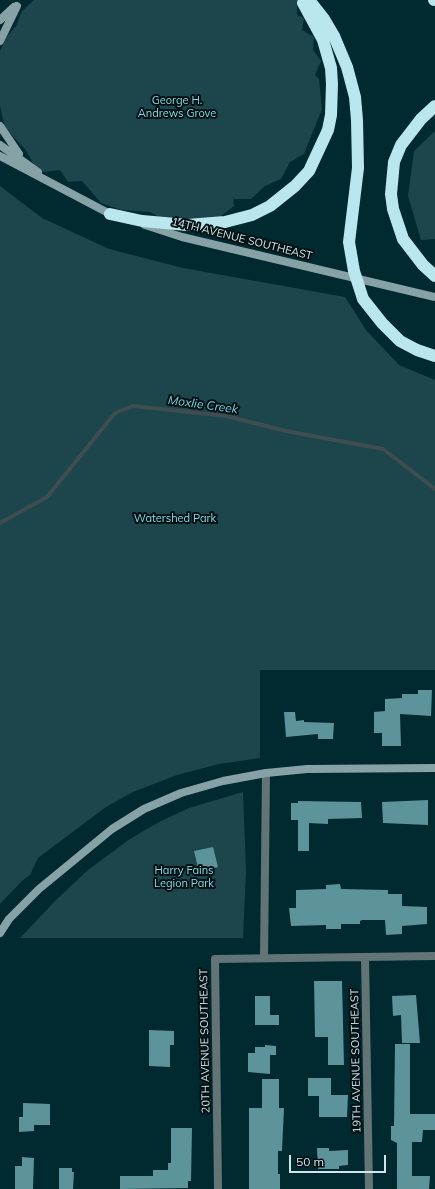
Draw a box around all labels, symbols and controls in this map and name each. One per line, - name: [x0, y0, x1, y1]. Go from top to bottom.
- park label: George H. Andrews Grove: [138, 94, 216, 120]
- street label: 14TH AVENUE SOUTHEAST: [170, 215, 314, 263]
- water label: Moxlie Creek: [167, 393, 239, 417]
- park label: Watershed Park: [134, 512, 216, 526]
- park label: Harry Fains Legion Park: [154, 864, 214, 890]
- street label: 20TH AVENUE SOUTHEAST: [197, 969, 213, 1113]
- street label: 19TH AVENUE SOUTHEAST: [348, 989, 364, 1133]
- scale bar: [291, 1147, 388, 1173]
- text: 50 m: [296, 1154, 324, 1169]

